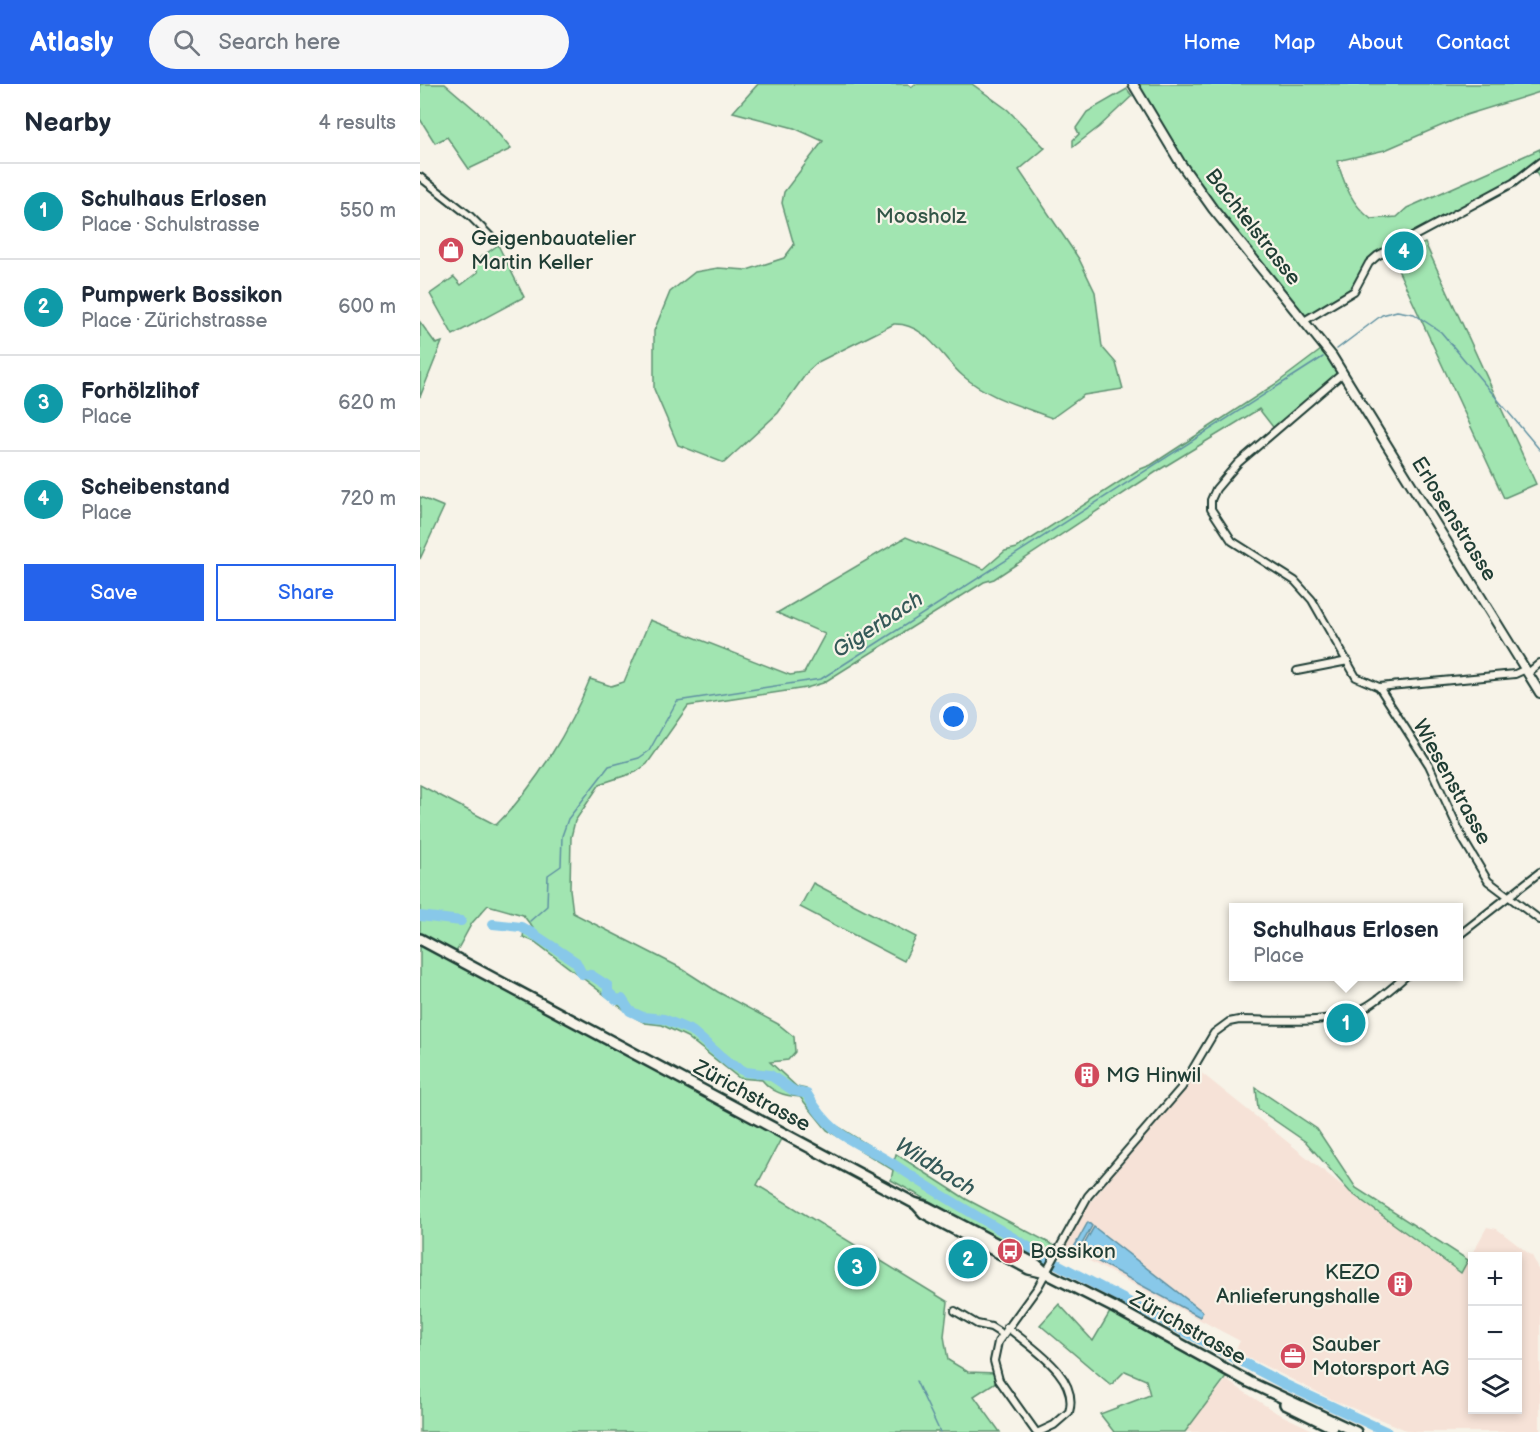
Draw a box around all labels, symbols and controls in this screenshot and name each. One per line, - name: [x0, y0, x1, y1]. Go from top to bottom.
- search box: [149, 15, 569, 69]
- text: Atlasly: [30, 26, 113, 59]
- icon: search: [170, 26, 203, 59]
- text: Search here: [218, 29, 340, 56]
- text: Home: [1183, 30, 1240, 55]
- text: Map: [1273, 30, 1315, 55]
- text: About: [1348, 30, 1403, 55]
- text: Contact: [1436, 30, 1510, 55]
- text: Nearby: [24, 108, 111, 139]
- text: 4 results: [318, 111, 396, 135]
- street label: Bachtelstrasse: [1200, 164, 1306, 290]
- text: Schulhaus Erlosen: [81, 186, 267, 213]
- text: 1: [39, 199, 48, 223]
- text: 550 m: [339, 199, 396, 223]
- park label: Moosholz: [876, 204, 967, 229]
- text: Place · Schulstrasse: [81, 213, 260, 237]
- place label: Geigenbauatelier Martin Keller: [471, 226, 636, 275]
- pin: 4: [1384, 228, 1424, 274]
- shop icon: Geigenbauatelier Martin Keller: [436, 235, 466, 265]
- text: Pumpwerk Bossikon: [81, 282, 283, 309]
- text: 2: [38, 295, 49, 319]
- text: 600 m: [338, 295, 396, 319]
- text: Place · Zürichstrasse: [81, 309, 267, 333]
- text: Forhölzlihof: [81, 378, 199, 405]
- text: 3: [38, 391, 49, 415]
- text: 620 m: [338, 391, 396, 415]
- text: Place: [81, 405, 132, 429]
- street label: Erlosenstrasse: [1406, 452, 1502, 586]
- text: Scheibenstand: [81, 474, 230, 501]
- text: 4: [38, 487, 49, 511]
- text: 720 m: [341, 487, 396, 511]
- text: Place: [81, 501, 132, 525]
- button: Save: [24, 564, 204, 621]
- button: Share: [216, 564, 396, 621]
- water label: Gigerbach: [828, 586, 928, 664]
- your location: [939, 702, 968, 731]
- street label: Wiesenstrasse: [1407, 715, 1497, 849]
- popup: [1229, 903, 1463, 981]
- text: Schulhaus Erlosen: [1253, 917, 1439, 944]
- text: Place: [1253, 944, 1304, 968]
- pin: 1: [1326, 1000, 1366, 1046]
- street label: Zürichstrasse: [688, 1054, 815, 1137]
- building icon: MG Hinwil: [1072, 1060, 1102, 1090]
- place label: MG Hinwil: [1106, 1063, 1201, 1088]
- water label: Wildbach: [890, 1132, 980, 1202]
- pin: 2: [948, 1236, 988, 1282]
- bus stop icon: Bossikon: [995, 1236, 1025, 1266]
- place label: Bossikon: [1030, 1239, 1116, 1264]
- pin: 3: [838, 1244, 876, 1290]
- map controls: [1468, 1252, 1522, 1414]
- button: +: [1468, 1252, 1522, 1306]
- place label: KEZO Anlieferungshalle: [1216, 1260, 1380, 1309]
- building icon: KEZO Anlieferungshalle: [1385, 1269, 1415, 1299]
- street label: Zürichstrasse: [1125, 1285, 1250, 1370]
- button: −: [1468, 1306, 1522, 1360]
- place label: Sauber Motorsport AG: [1312, 1332, 1450, 1381]
- office icon: Sauber Motorsport AG: [1278, 1341, 1308, 1371]
- button: layers: [1468, 1360, 1522, 1414]

